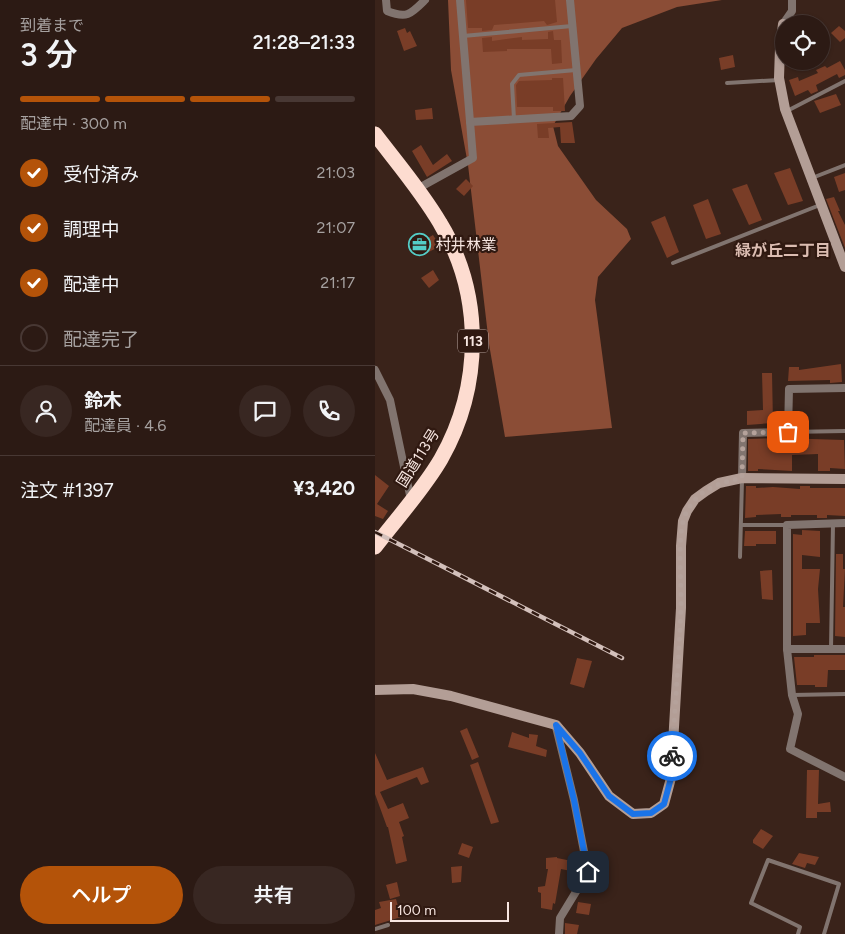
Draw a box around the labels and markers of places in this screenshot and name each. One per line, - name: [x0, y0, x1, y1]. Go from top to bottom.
- office icon: 村井林業: [408, 233, 432, 257]
- place label: 村井林業: [436, 236, 496, 254]
- pin: [767, 411, 809, 453]
- pin: [567, 851, 609, 893]

